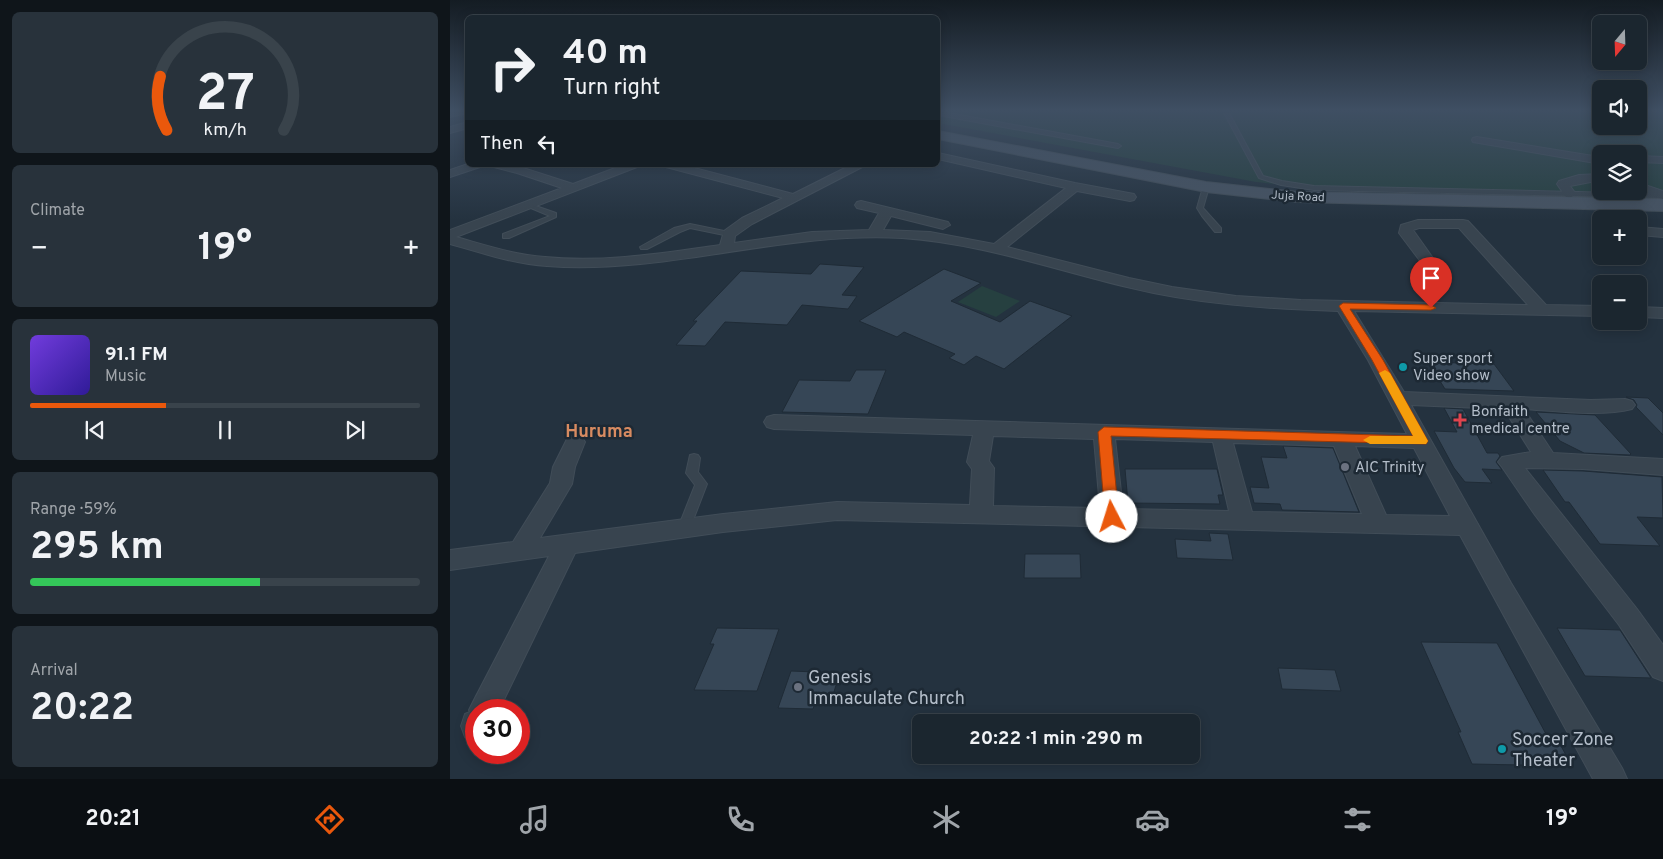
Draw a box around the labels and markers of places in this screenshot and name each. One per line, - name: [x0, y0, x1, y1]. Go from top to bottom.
- pin: [1410, 257, 1452, 308]
- place label: Super sport Video show: [1413, 350, 1493, 386]
- marker: Super sport Video show: [1397, 361, 1409, 373]
- place label: Bonfaith medical centre: [1471, 403, 1570, 439]
- marker: Bonfaith medical centre: [1453, 413, 1467, 427]
- place label: AIC Trinity: [1355, 459, 1424, 478]
- marker: AIC Trinity: [1339, 461, 1351, 473]
- place label: Genesis Immaculate Church: [808, 667, 965, 711]
- marker: Genesis Immaculate Church: [792, 681, 804, 693]
- place label: Soccer Zone Theater: [1512, 729, 1614, 773]
- marker: Soccer Zone Theater: [1496, 743, 1508, 755]

